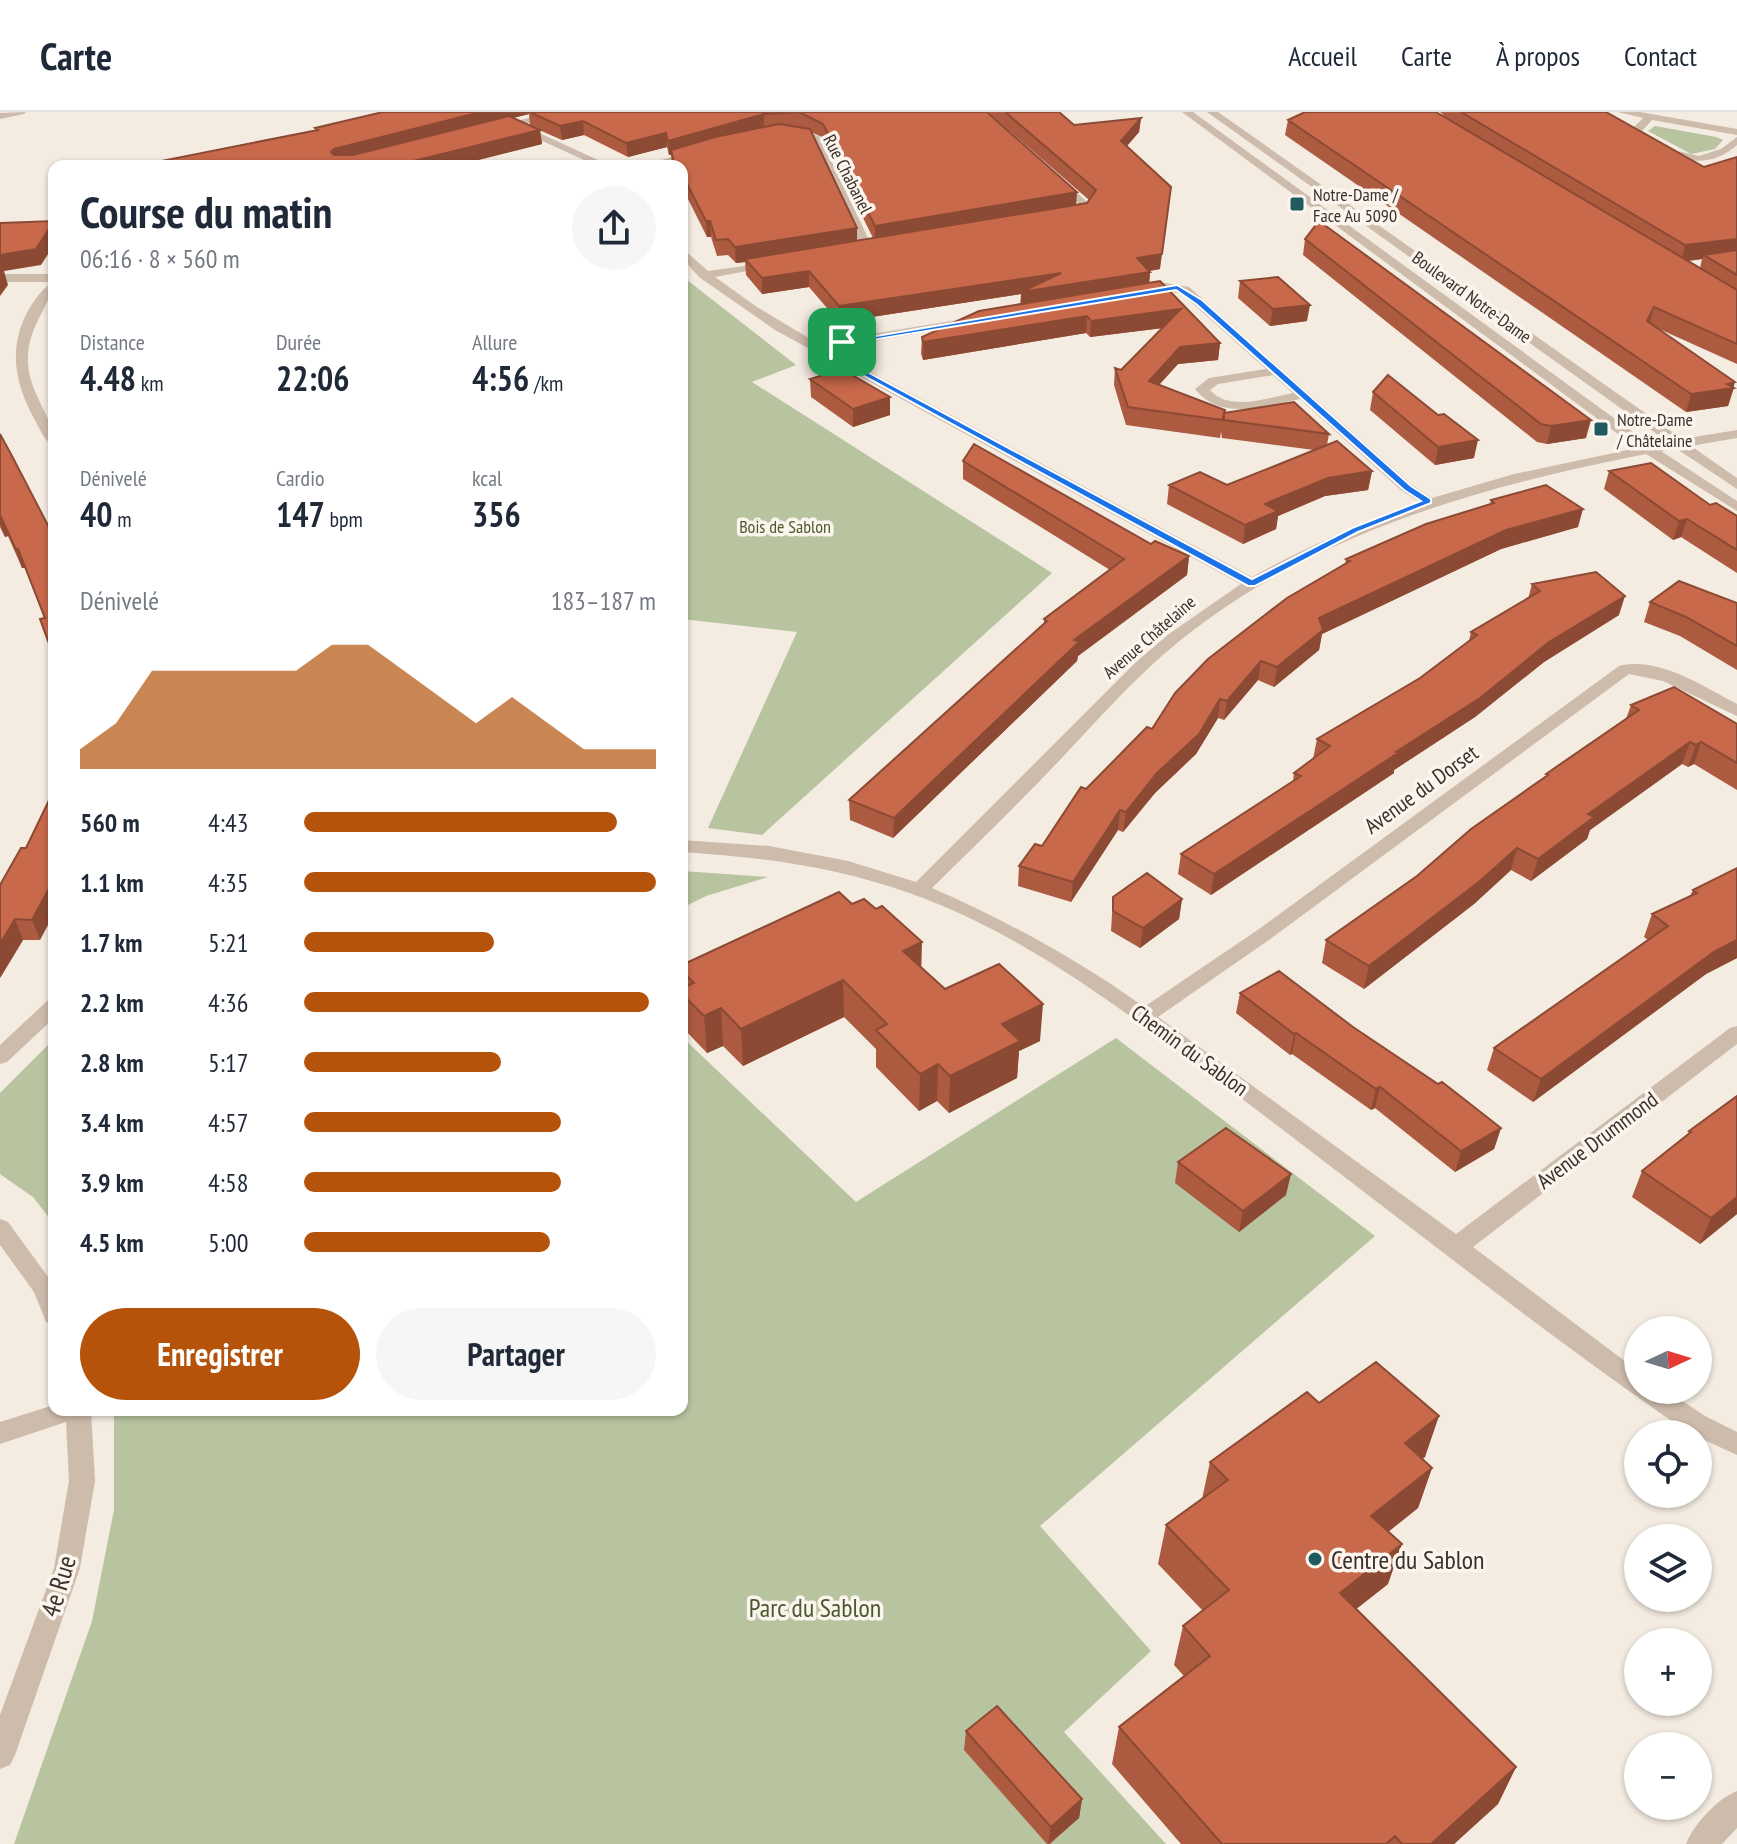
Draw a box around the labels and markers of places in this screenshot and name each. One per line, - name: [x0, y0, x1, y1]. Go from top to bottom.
- place label: Notre-Dame / Face Au 5090: [1313, 183, 1399, 227]
- marker: Notre-Dame / Face Au 5090: [1288, 195, 1306, 213]
- pin: [808, 308, 876, 376]
- place label: Notre-Dame / Châtelaine: [1616, 408, 1693, 452]
- marker: Notre-Dame / Châtelaine: [1592, 420, 1610, 438]
- place label: Centre du Sablon: [1331, 1543, 1484, 1576]
- marker: Centre du Sablon: [1306, 1550, 1324, 1568]

